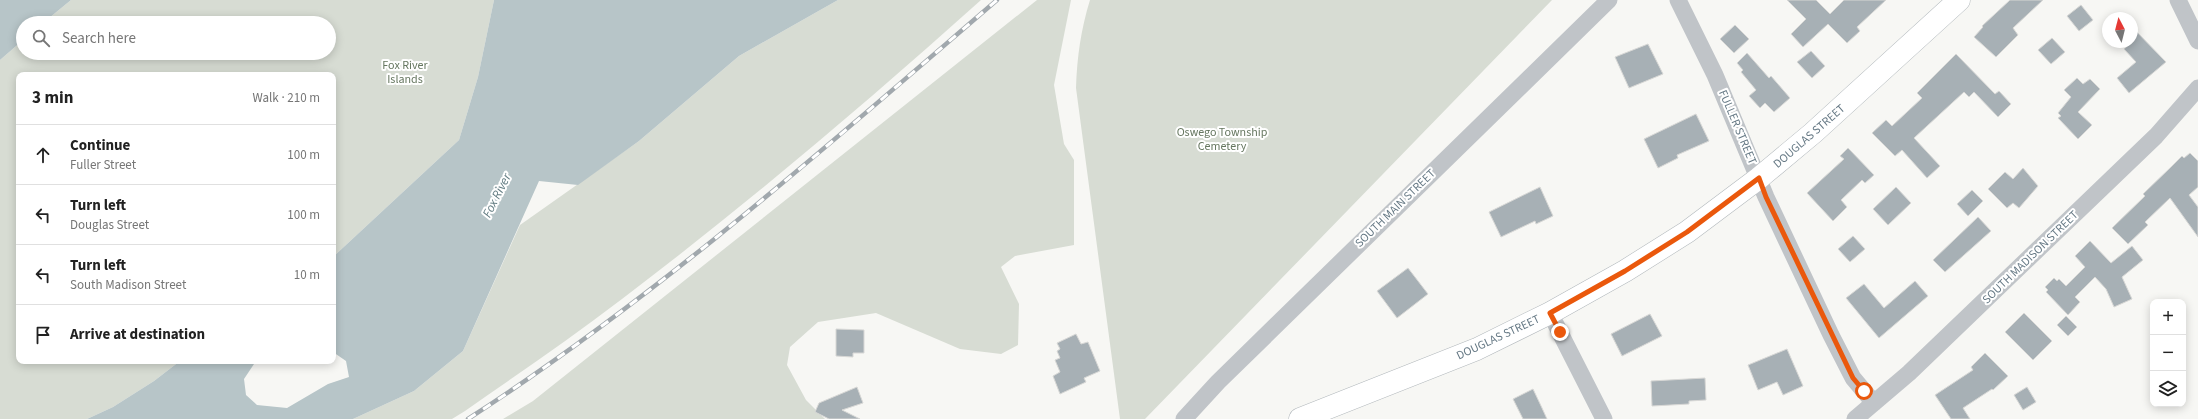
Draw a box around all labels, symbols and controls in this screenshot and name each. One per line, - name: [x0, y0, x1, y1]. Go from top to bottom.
- north arrow: [2102, 12, 2138, 48]
- search box: [16, 16, 336, 60]
- icon: search: [30, 27, 52, 49]
- text: Search here: [62, 28, 136, 49]
- park label: Fox River Islands: [382, 57, 428, 88]
- text: 3 min: [32, 86, 73, 110]
- street label: FULLER STREET: [1714, 87, 1761, 168]
- text: Walk · 210 m: [252, 89, 320, 107]
- street label: DOUGLAS STREET: [1770, 100, 1849, 172]
- park label: Oswego Township Cemetery: [1177, 124, 1268, 155]
- text: Continue: [70, 135, 130, 156]
- icon: ahead: [32, 144, 54, 166]
- text: 100 m: [287, 146, 320, 164]
- text: Fuller Street: [70, 156, 136, 174]
- street label: SOUTH MAIN STREET: [1351, 165, 1440, 251]
- water label: Fox River: [478, 170, 516, 221]
- text: Turn left: [70, 195, 126, 216]
- icon: left: [32, 204, 54, 226]
- text: 100 m: [287, 206, 320, 224]
- street label: SOUTH MADISON STREET: [1979, 207, 2083, 308]
- text: Douglas Street: [70, 216, 149, 234]
- text: Turn left: [70, 255, 126, 276]
- icon: left: [32, 264, 54, 286]
- text: 10 m: [294, 266, 320, 284]
- text: South Madison Street: [70, 276, 186, 294]
- map controls: [2150, 299, 2186, 407]
- button: +: [2150, 299, 2186, 335]
- street label: DOUGLAS STREET: [1454, 310, 1543, 364]
- route end: [1551, 323, 1569, 341]
- icon: arrive: [32, 324, 54, 346]
- text: Arrive at destination: [70, 324, 205, 345]
- button: −: [2150, 335, 2186, 371]
- button: layers: [2150, 371, 2186, 407]
- route start: [1855, 382, 1873, 400]

